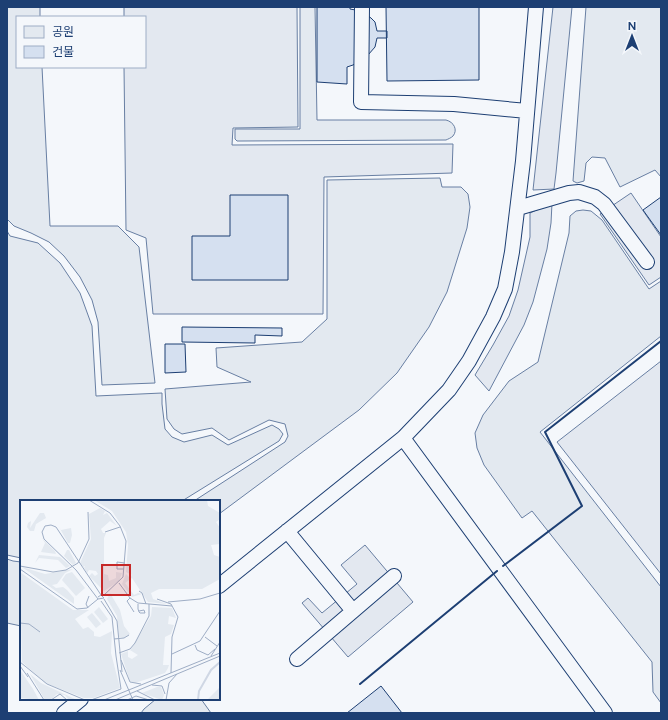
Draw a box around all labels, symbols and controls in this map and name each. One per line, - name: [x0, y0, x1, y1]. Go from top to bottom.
- legend: [16, 16, 146, 68]
- north arrow: [612, 16, 652, 56]
- text: N: [628, 20, 636, 33]
- text: 공원: [52, 25, 74, 39]
- text: 건물: [52, 45, 74, 59]
- inset map: [20, 500, 220, 700]

